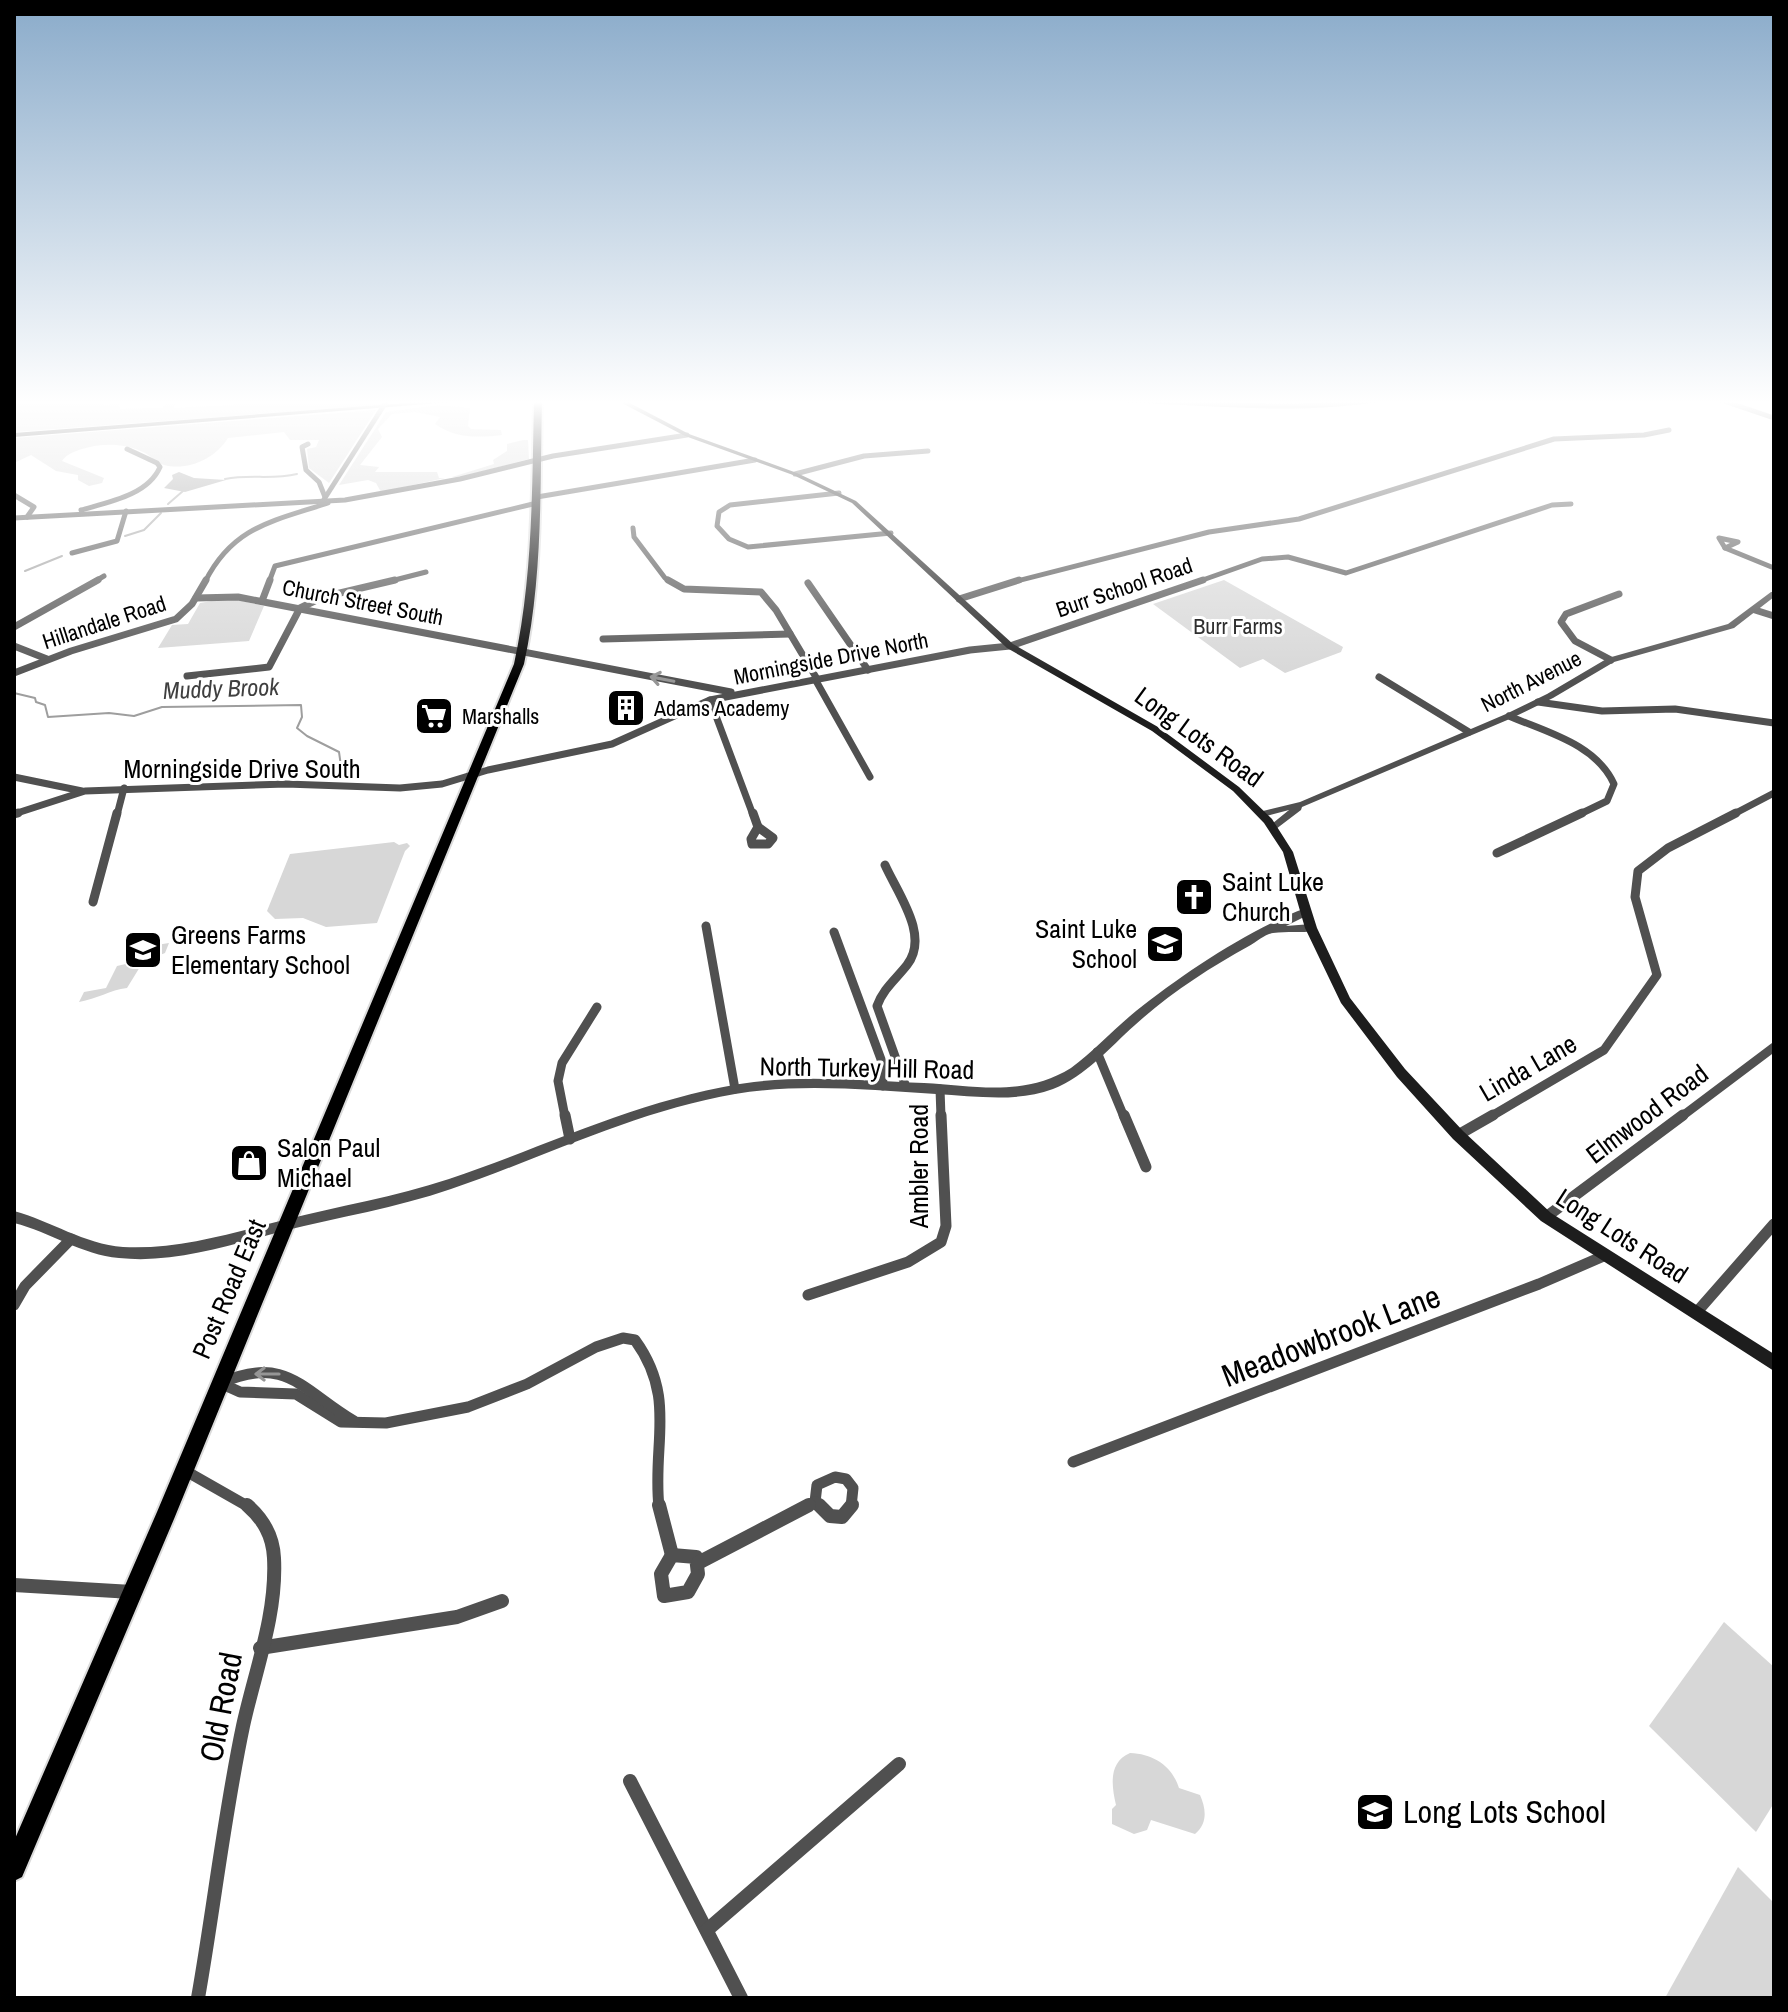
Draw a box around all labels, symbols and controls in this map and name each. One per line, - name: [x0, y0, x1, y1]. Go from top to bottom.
- street label: Burr School Road: [1052, 550, 1196, 624]
- street label: Church Street South: [280, 572, 446, 632]
- street label: Hillandale Road: [38, 588, 170, 656]
- park label: Burr Farms: [1193, 611, 1283, 641]
- street label: Morningside Drive North: [731, 624, 931, 692]
- street label: North Avenue: [1476, 643, 1586, 719]
- water label: Muddy Brook: [162, 670, 281, 706]
- one-way arrow: [649, 670, 675, 685]
- street label: Long Lots Road: [1128, 678, 1270, 795]
- building icon: Adams Academy: [605, 687, 647, 729]
- place label: Adams Academy: [653, 693, 789, 723]
- supermarket icon: Marshalls: [413, 695, 455, 737]
- place label: Marshalls: [462, 701, 539, 731]
- street label: Morningside Drive South: [123, 751, 361, 786]
- place label: Saint Luke Church: [1222, 864, 1324, 929]
- church icon: Saint Luke Church: [1173, 876, 1215, 918]
- place label: Saint Luke School: [1035, 911, 1137, 976]
- place label: Greens Farms Elementary School: [171, 917, 350, 982]
- school or university icon: Saint Luke School: [1144, 923, 1186, 965]
- school or university icon: Greens Farms Elementary School: [122, 929, 164, 971]
- street label: Linda Lane: [1473, 1026, 1583, 1109]
- street label: North Turkey Hill Road: [759, 1048, 975, 1087]
- street label: Elmwood Road: [1578, 1056, 1715, 1171]
- street label: Ambler Road: [901, 1104, 936, 1229]
- place label: Salon Paul Michael: [277, 1130, 380, 1195]
- shop icon: Salon Paul Michael: [228, 1142, 270, 1184]
- street label: Long Lots Road: [1550, 1180, 1695, 1291]
- street label: Post Road East: [183, 1214, 274, 1364]
- street label: Meadowbrook Lane: [1216, 1274, 1446, 1397]
- one-way arrow: [254, 1366, 281, 1382]
- street label: Old Road: [189, 1648, 252, 1765]
- place label: Long Lots School: [1403, 1790, 1606, 1833]
- school or university icon: Long Lots School: [1354, 1791, 1396, 1833]

